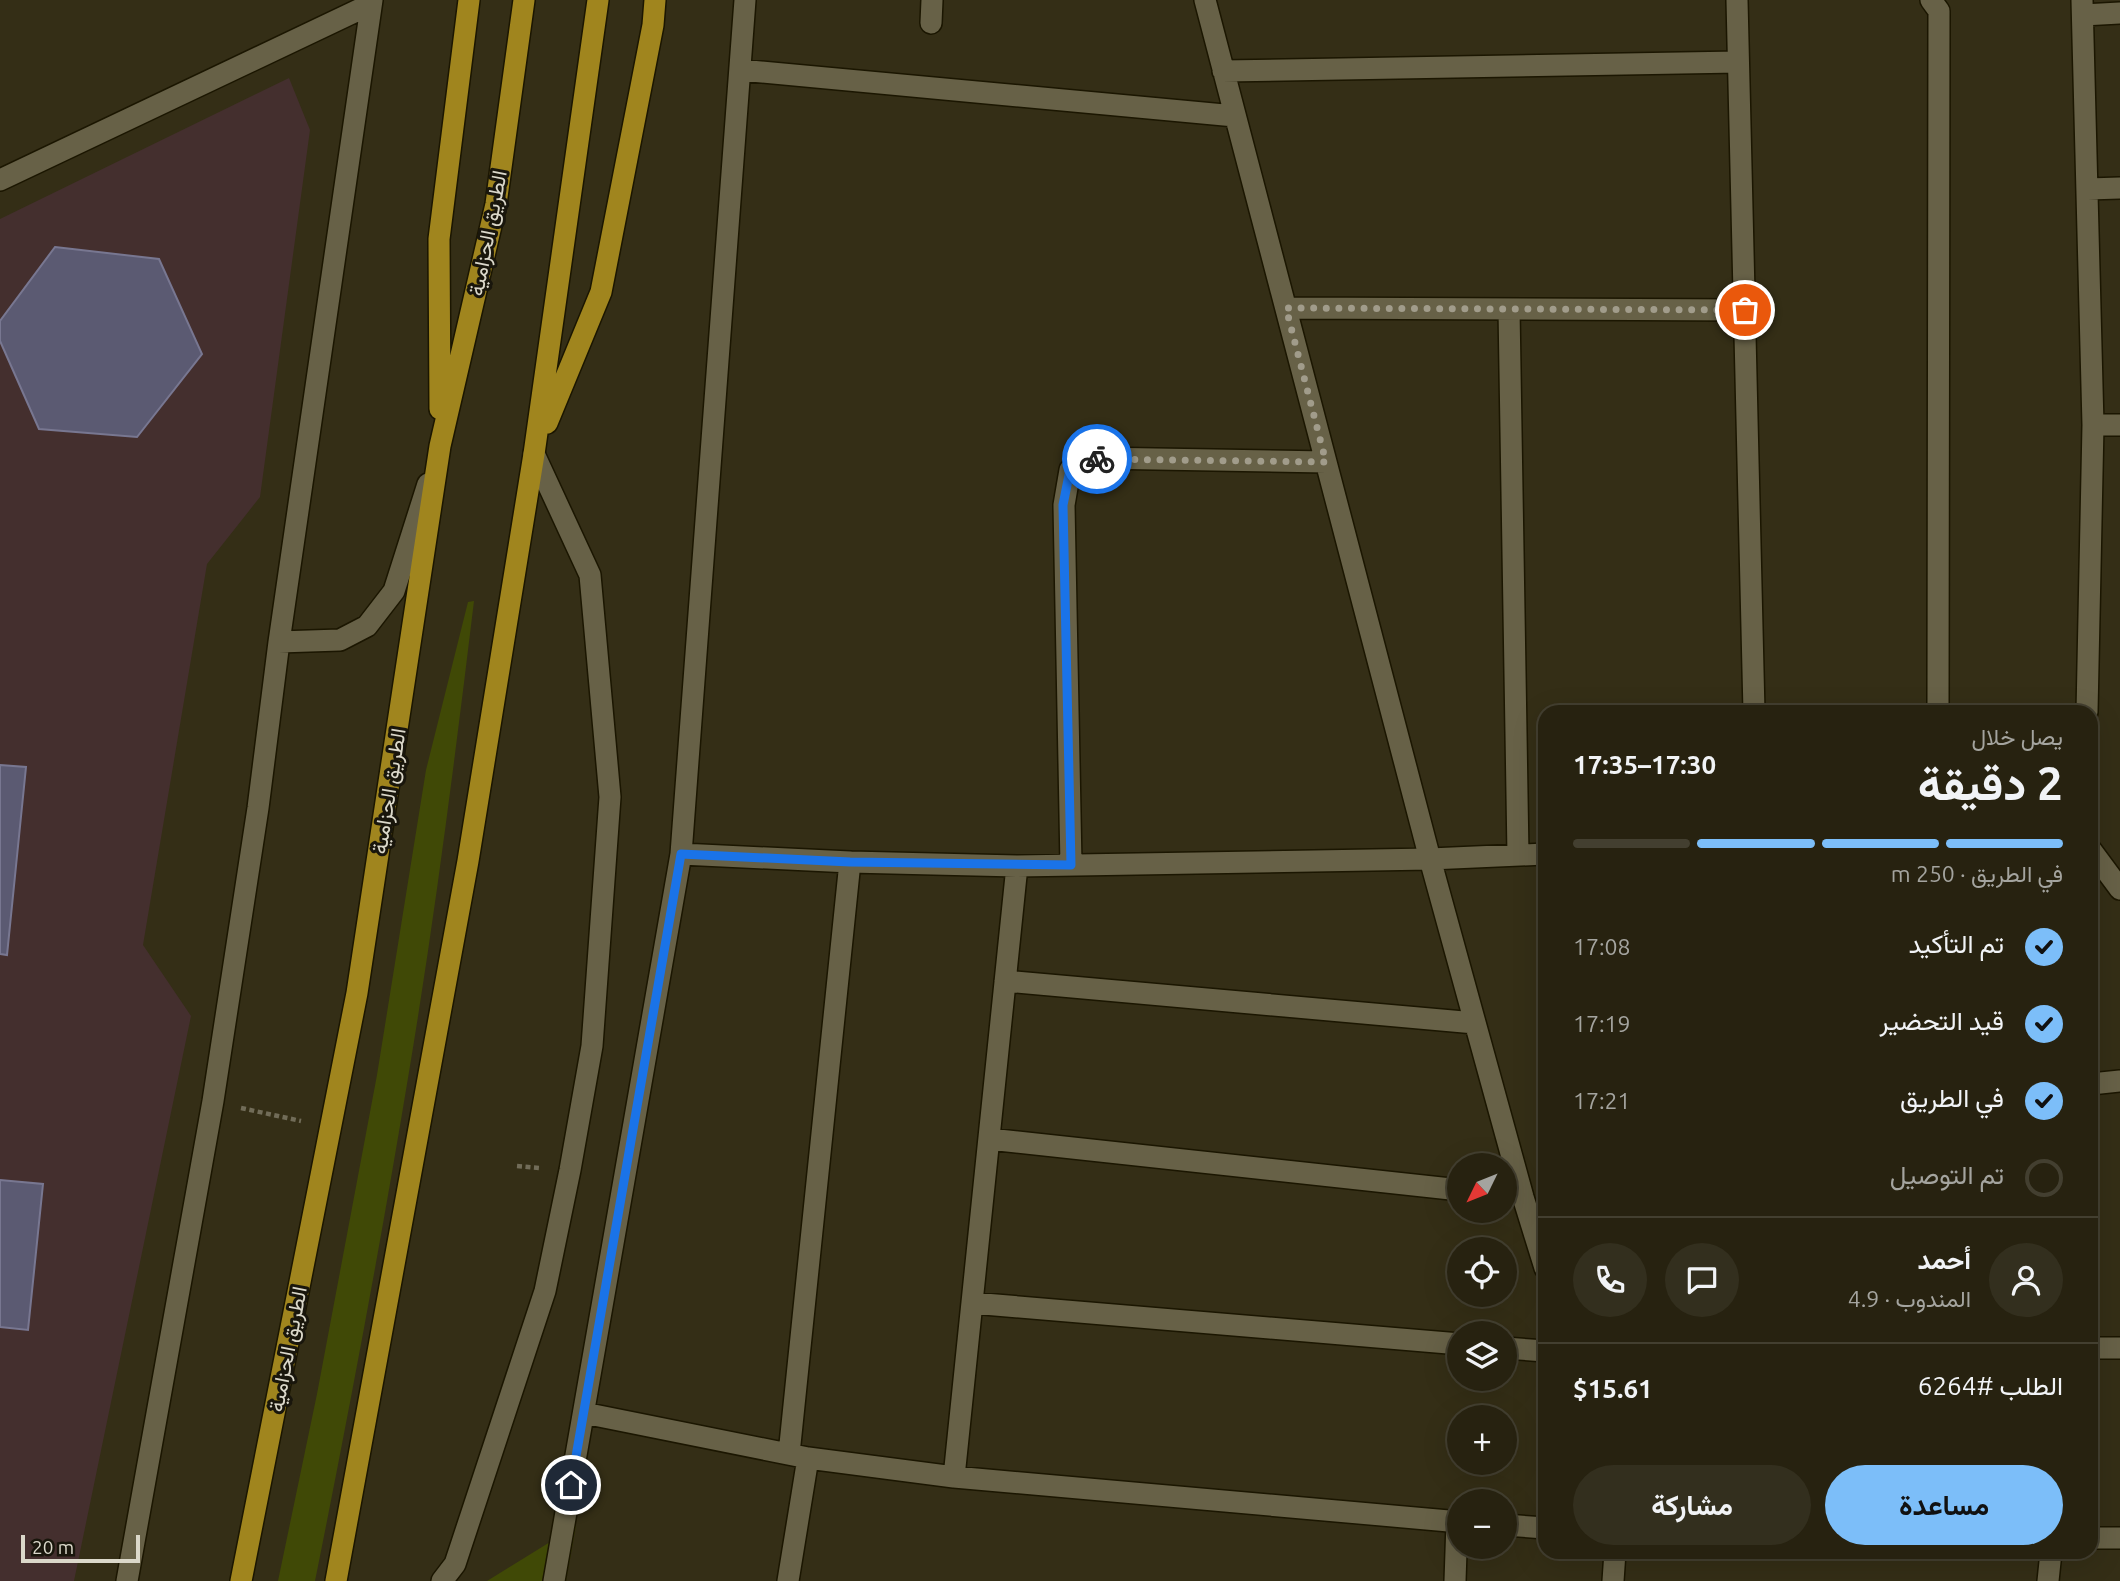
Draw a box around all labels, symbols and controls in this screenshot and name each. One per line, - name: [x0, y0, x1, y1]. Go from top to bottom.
- street label: الطريق الحزامية: [463, 168, 513, 298]
- pin: [1715, 280, 1775, 340]
- icon: bag: [1726, 291, 1764, 329]
- courier: [1062, 424, 1132, 494]
- icon: bike: [1078, 440, 1116, 478]
- text: يصل خلال: [1971, 724, 2063, 749]
- street label: الطريق الحزامية: [366, 726, 412, 856]
- text: 17:30–17:35: [1573, 750, 1716, 779]
- text: 2 دقيقة: [1918, 757, 2063, 809]
- text: في الطريق · 250 m: [1891, 861, 2063, 886]
- icon: check: [2025, 928, 2063, 966]
- text: تم التأكيد: [1909, 929, 2004, 958]
- text: 17:08: [1573, 934, 1631, 959]
- icon: check: [2025, 1005, 2063, 1043]
- text: قيد التحضير: [1880, 1006, 2004, 1035]
- text: 17:19: [1573, 1011, 1631, 1036]
- icon: check: [2025, 1082, 2063, 1120]
- text: في الطريق: [1900, 1083, 2004, 1112]
- text: 17:21: [1573, 1088, 1631, 1113]
- north arrow: [1447, 1153, 1517, 1223]
- map controls: [1447, 1153, 1517, 1559]
- text: تم التوصيل: [1890, 1160, 2004, 1189]
- button: locate: [1447, 1237, 1517, 1307]
- button: phone: [1573, 1243, 1647, 1317]
- button: chat: [1665, 1243, 1739, 1317]
- button: person: [1989, 1243, 2063, 1317]
- text: أحمد: [1918, 1245, 1971, 1274]
- street label: الطريق الحزامية: [263, 1284, 313, 1414]
- text: المندوب · 4.9: [1848, 1286, 1971, 1311]
- button: layers: [1447, 1321, 1517, 1391]
- text: الطلب #6264: [1918, 1371, 2063, 1400]
- text: $15.61: [1573, 1374, 1653, 1403]
- button: +: [1447, 1405, 1517, 1475]
- pin: [541, 1455, 601, 1515]
- button: مشاركة: [1573, 1465, 1811, 1545]
- button: مساعدة: [1825, 1465, 2063, 1545]
- icon: home: [552, 1466, 590, 1504]
- button: −: [1447, 1489, 1517, 1559]
- scale bar: [21, 1532, 140, 1564]
- text: 20 m: [32, 1536, 74, 1558]

